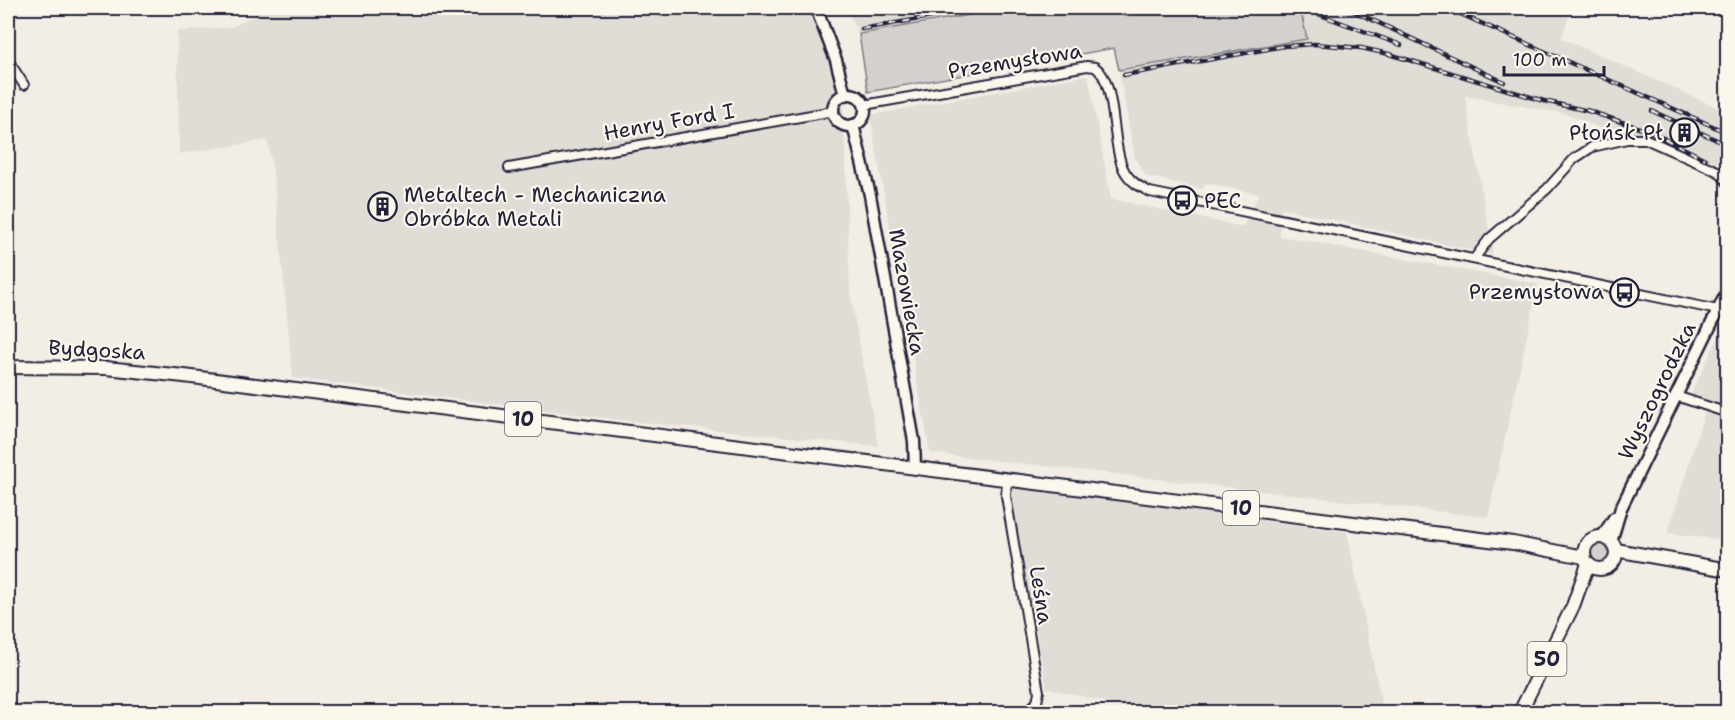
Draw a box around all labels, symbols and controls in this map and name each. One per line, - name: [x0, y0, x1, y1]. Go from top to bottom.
- street label: Przemysłowa: [946, 37, 1084, 85]
- scale bar: [1504, 39, 1604, 77]
- text: 100 m: [1513, 48, 1567, 72]
- street label: Henry Ford I: [601, 97, 737, 147]
- building icon: Płońsk Pł: [1668, 117, 1700, 149]
- place label: Płońsk Pł: [1569, 119, 1663, 147]
- place label: Metaltech - Mechaniczna Obróbka Metali: [404, 181, 666, 233]
- bus stop icon: PEC: [1167, 185, 1199, 217]
- place label: PEC: [1204, 187, 1241, 215]
- building icon: Metaltech - Mechaniczna Obróbka Metali: [367, 191, 399, 223]
- street label: Mazowiecka: [882, 227, 932, 357]
- bus stop icon: Przemysłowa: [1609, 276, 1641, 308]
- place label: Przemysłowa: [1469, 278, 1604, 306]
- street label: Wyszogrodzka: [1612, 317, 1702, 465]
- street label: Bydgoska: [48, 333, 146, 367]
- road number: 10: [505, 402, 541, 436]
- road number: 10: [1223, 491, 1259, 525]
- street label: Leśna: [1023, 564, 1059, 626]
- road number: 50: [1528, 642, 1566, 676]

